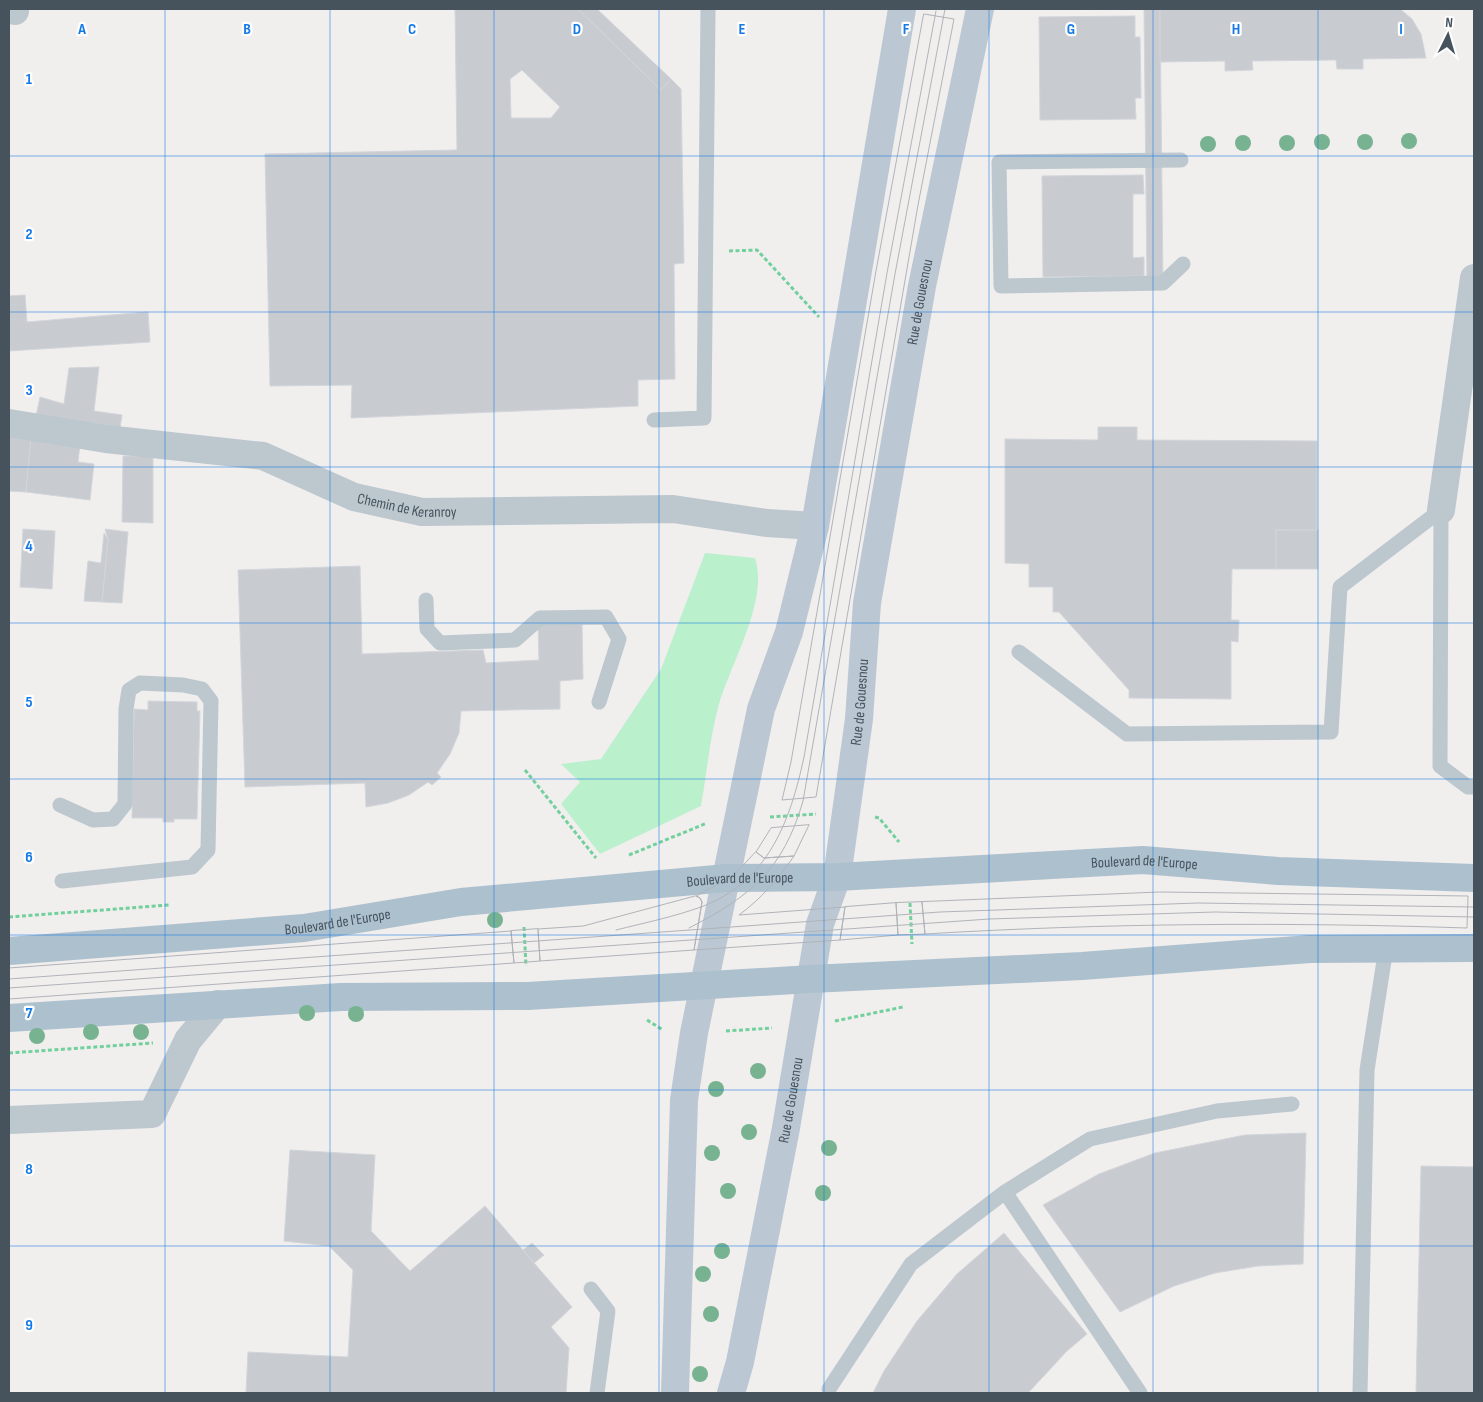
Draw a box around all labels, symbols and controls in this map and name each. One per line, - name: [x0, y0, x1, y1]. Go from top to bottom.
- north arrow: [1423, 10, 1473, 60]
- text: N: [1445, 14, 1454, 31]
- text: A: [77, 20, 86, 39]
- text: B: [243, 20, 251, 39]
- text: C: [408, 20, 416, 39]
- text: D: [573, 20, 581, 39]
- text: E: [739, 20, 746, 39]
- text: F: [903, 20, 910, 39]
- text: G: [1067, 20, 1075, 39]
- text: H: [1232, 20, 1240, 39]
- text: I: [1399, 20, 1403, 39]
- text: 1: [26, 70, 33, 89]
- text: 2: [25, 225, 33, 244]
- street label: Rue de Gouesnou: [902, 257, 937, 346]
- text: 3: [25, 381, 33, 400]
- street label: Chemin de Keranroy: [356, 489, 457, 522]
- text: 4: [25, 537, 33, 556]
- street label: Rue de Gouesnou: [846, 658, 873, 746]
- text: 5: [25, 693, 33, 712]
- text: 6: [25, 848, 33, 867]
- street label: Boulevard de l'Europe: [1091, 851, 1198, 874]
- street label: Boulevard de l'Europe: [686, 868, 793, 891]
- street label: Boulevard de l'Europe: [284, 904, 392, 939]
- text: 7: [26, 1004, 33, 1023]
- street label: Rue de Gouesnou: [774, 1056, 807, 1145]
- text: 8: [25, 1160, 33, 1179]
- text: 9: [25, 1316, 33, 1335]

